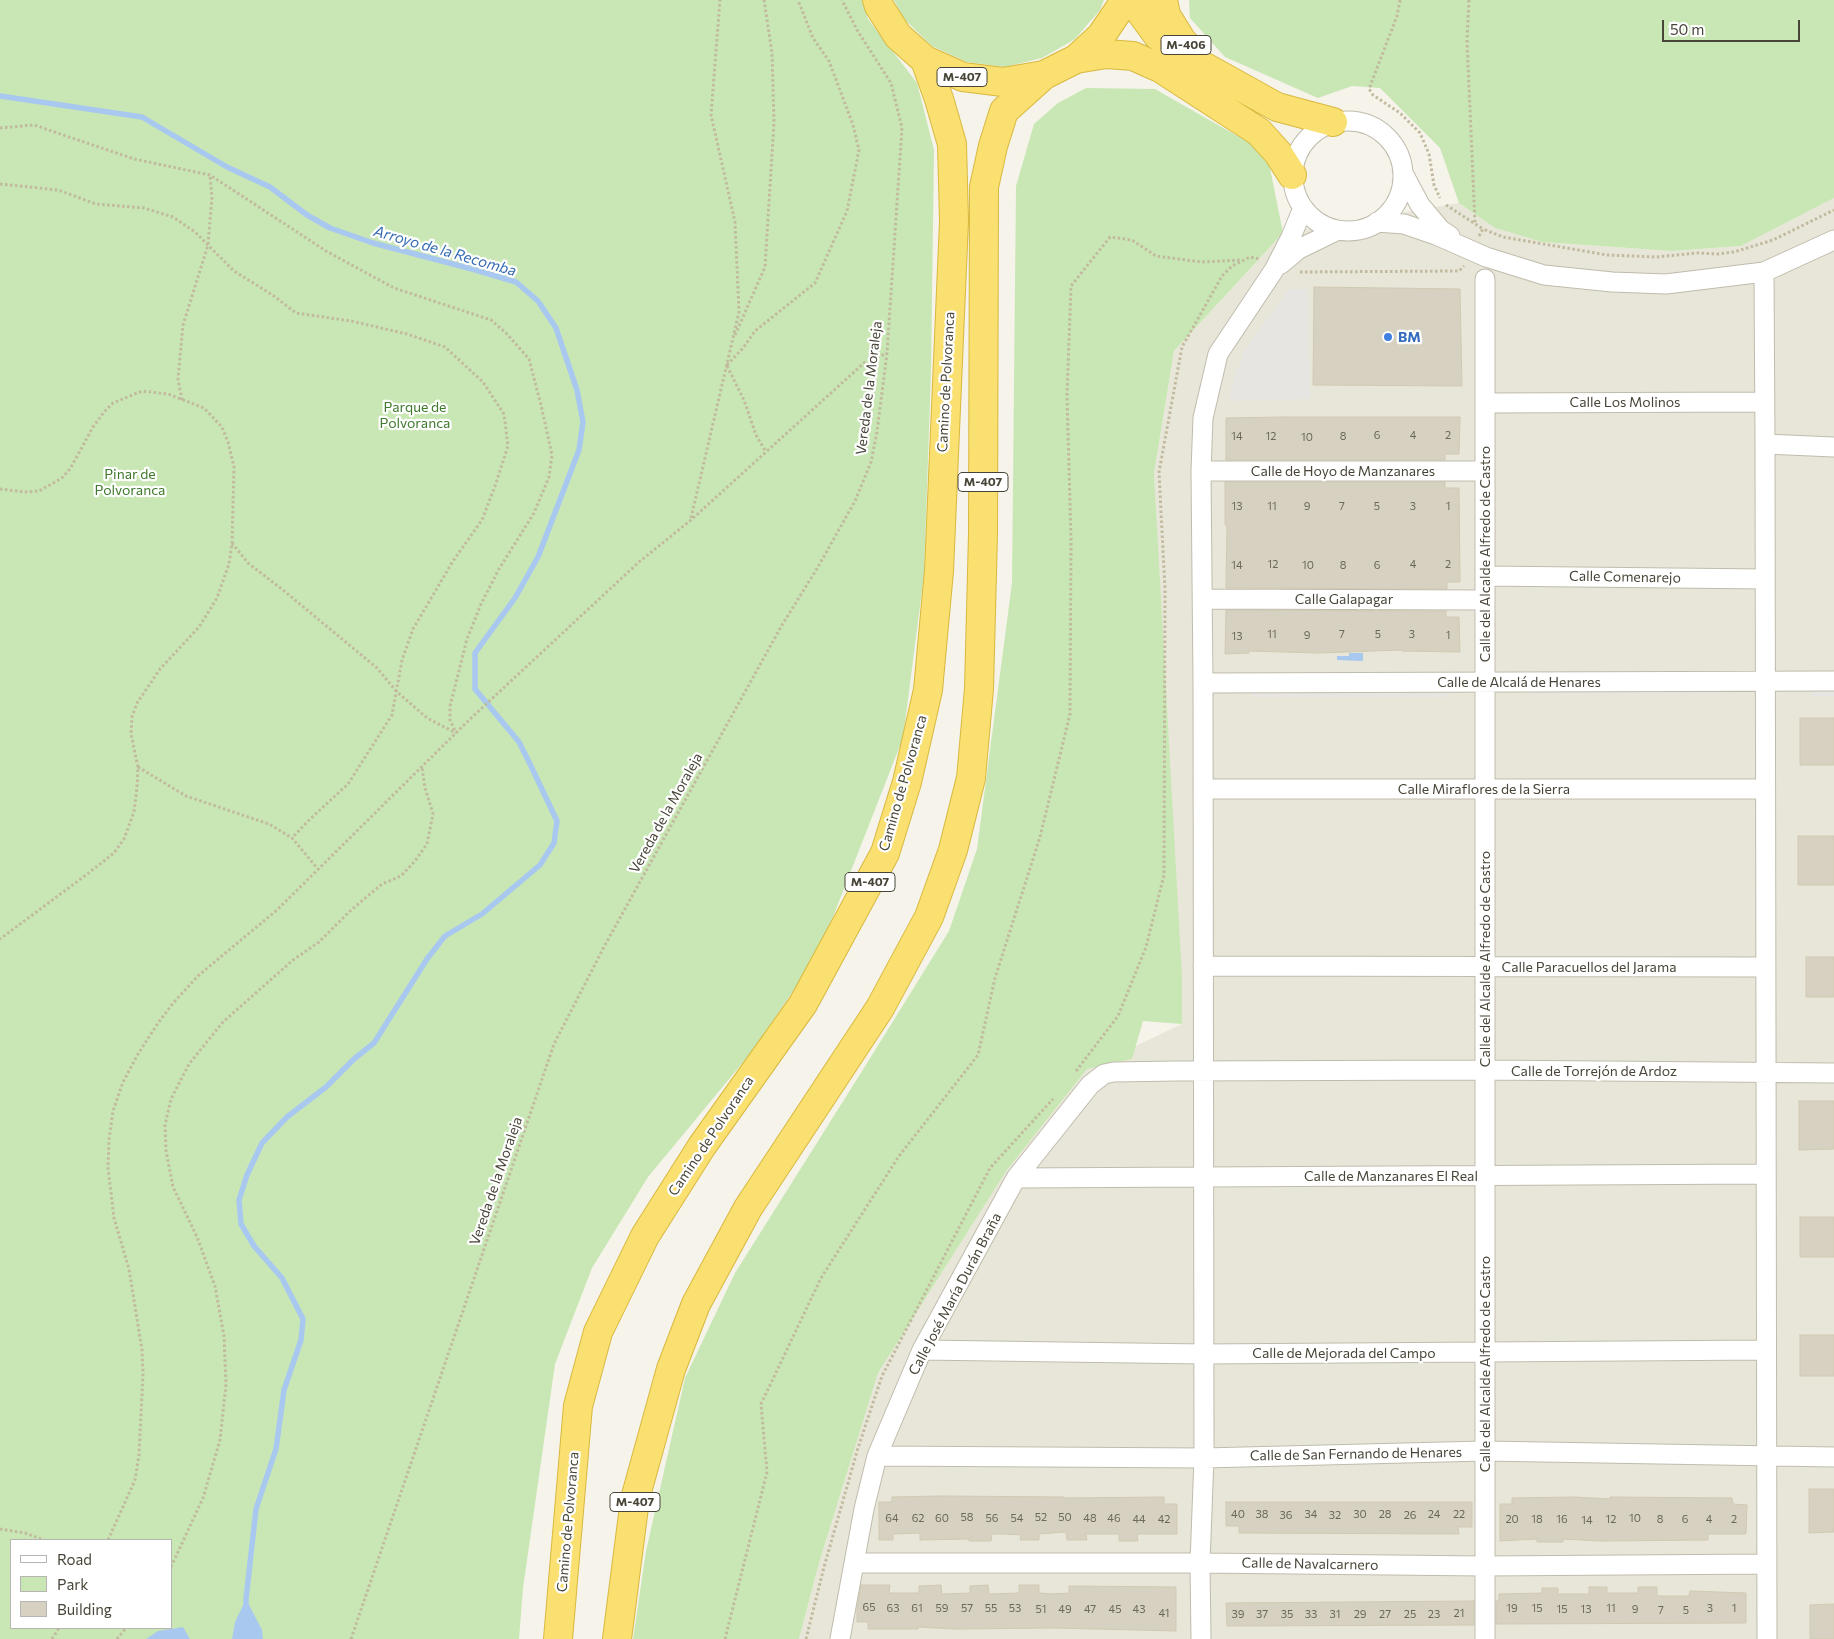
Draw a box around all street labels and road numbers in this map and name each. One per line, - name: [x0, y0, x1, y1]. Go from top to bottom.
- road number: M-406: [1161, 36, 1211, 54]
- road number: M-407: [937, 68, 987, 86]
- street label: Camino de Polvoranca: [934, 311, 958, 453]
- street label: Vereda de la Moraleja: [852, 320, 886, 456]
- street label: Calle Los Molinos: [1570, 394, 1680, 410]
- street label: Calle del Alcalde Alfredo de Castro: [1477, 446, 1493, 662]
- street label: Calle de Hoyo de Manzanares: [1251, 463, 1435, 479]
- road number: M-407: [958, 472, 1008, 492]
- street label: Calle Comenarejo: [1569, 568, 1681, 586]
- street label: Calle Galapagar: [1295, 591, 1393, 607]
- street label: Calle de Alcalá de Henares: [1437, 674, 1601, 690]
- street label: Camino de Polvoranca: [876, 713, 930, 853]
- street label: Vereda de la Moraleja: [626, 750, 706, 876]
- street label: Calle Miraflores de la Sierra: [1398, 781, 1570, 797]
- street label: Calle del Alcalde Alfredo de Castro: [1477, 851, 1493, 1067]
- road number: M-407: [845, 872, 895, 892]
- street label: Calle Paracuellos del Jarama: [1502, 959, 1676, 975]
- street label: Calle de Torrejón de Ardoz: [1511, 1063, 1677, 1079]
- street label: Camino de Polvoranca: [665, 1073, 757, 1199]
- street label: Vereda de la Moraleja: [466, 1114, 526, 1248]
- street label: Calle de Manzanares El Real: [1304, 1168, 1478, 1184]
- street label: Calle José María Durán Braña: [905, 1210, 1005, 1378]
- street label: Calle del Alcalde Alfredo de Castro: [1477, 1256, 1493, 1472]
- street label: Calle de Mejorada del Campo: [1252, 1345, 1436, 1361]
- street label: Calle de San Fernando de Henares: [1250, 1444, 1462, 1464]
- street label: Camino de Polvoranca: [553, 1451, 583, 1593]
- road number: M-407: [610, 1492, 660, 1511]
- street label: Calle de Navalcarnero: [1241, 1554, 1379, 1574]

